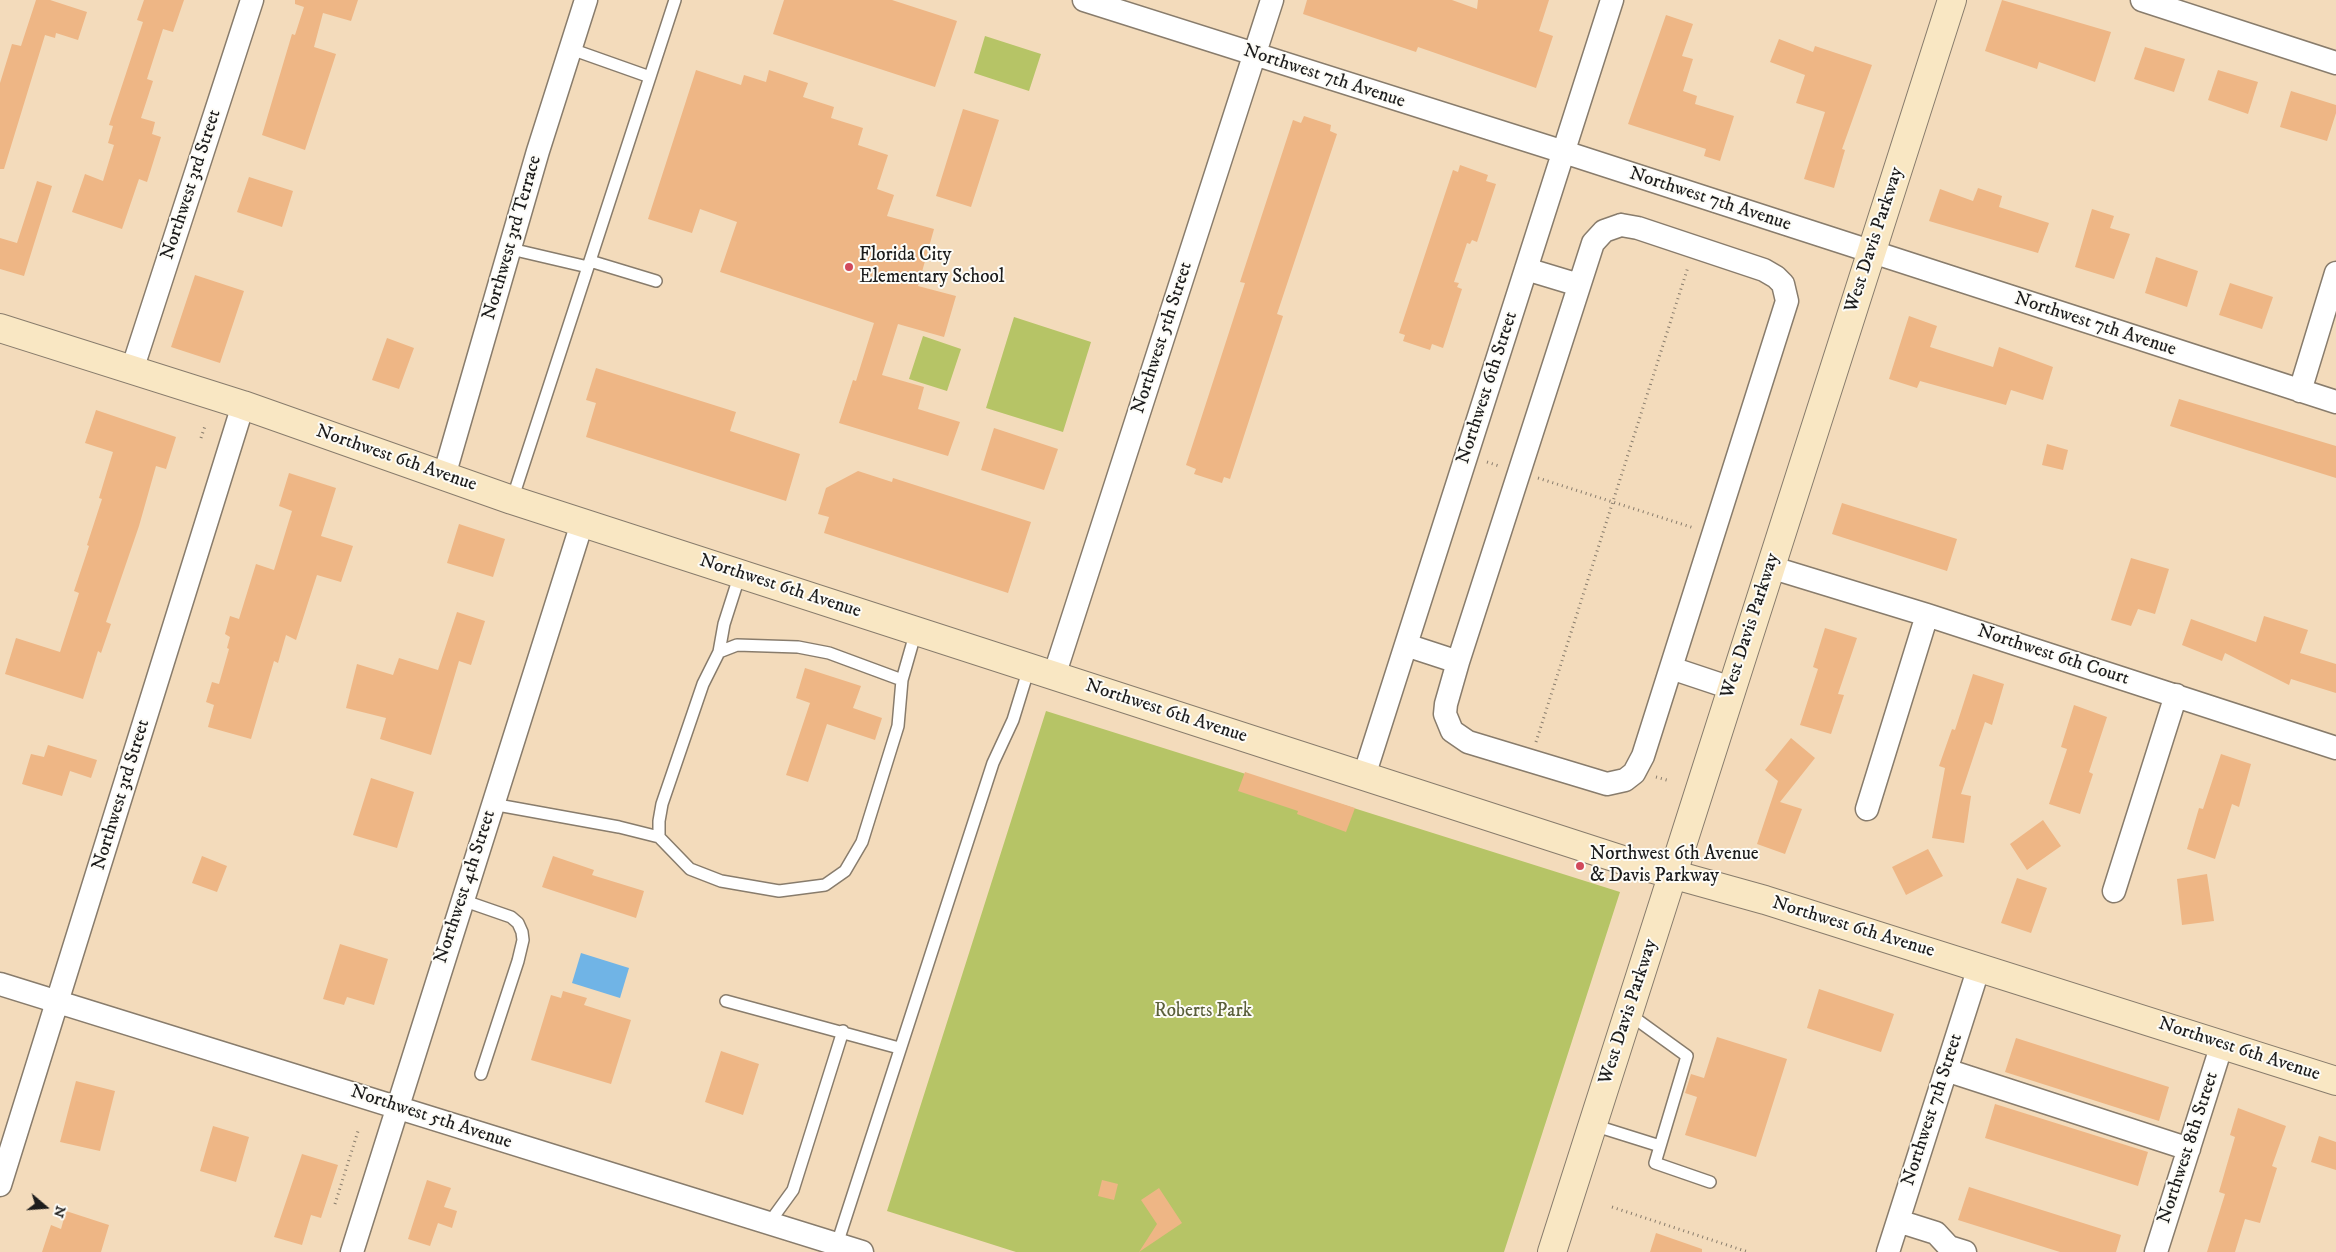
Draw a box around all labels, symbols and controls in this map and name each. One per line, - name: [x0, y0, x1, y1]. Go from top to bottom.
- street label: Northwest 7th Avenue: [1240, 40, 1408, 114]
- street label: Northwest 3rd Street: [157, 107, 227, 263]
- street label: Northwest 3rd Terrace: [479, 153, 547, 323]
- street label: Northwest 7th Avenue: [1626, 163, 1794, 237]
- street label: West Davis Parkway: [1841, 165, 1909, 315]
- place label: Florida City Elementary School: [859, 245, 1004, 289]
- street label: Northwest 5th Street: [1128, 259, 1198, 417]
- marker: Florida City Elementary School: [843, 261, 855, 273]
- street label: Northwest 7th Avenue: [2011, 288, 2179, 362]
- street label: Northwest 6th Street: [1453, 309, 1523, 467]
- street label: Northwest 6th Avenue: [313, 421, 479, 497]
- street label: Northwest 6th Avenue: [696, 550, 864, 624]
- street label: West Davis Parkway: [1717, 551, 1785, 701]
- street label: Northwest 6th Court: [1974, 621, 2132, 691]
- street label: Northwest 6th Avenue: [1082, 675, 1250, 749]
- street label: Northwest 3rd Street: [88, 717, 156, 873]
- street label: Northwest 4th Street: [430, 807, 502, 967]
- place label: Northwest 6th Avenue & Davis Parkway: [1590, 844, 1759, 888]
- marker: Northwest 6th Avenue & Davis Parkway: [1574, 860, 1586, 872]
- street label: Northwest 6th Avenue: [1769, 892, 1937, 964]
- street label: West Davis Parkway: [1595, 937, 1663, 1087]
- park label: Roberts Park: [1154, 1001, 1252, 1023]
- street label: Northwest 6th Avenue: [2155, 1013, 2323, 1087]
- street label: Northwest 7th Street: [1898, 1031, 1968, 1189]
- street label: Northwest 8th Street: [2154, 1069, 2224, 1227]
- street label: Northwest 5th Avenue: [347, 1081, 515, 1155]
- north arrow: [20, 1182, 70, 1232]
- text: N: [49, 1203, 70, 1220]

